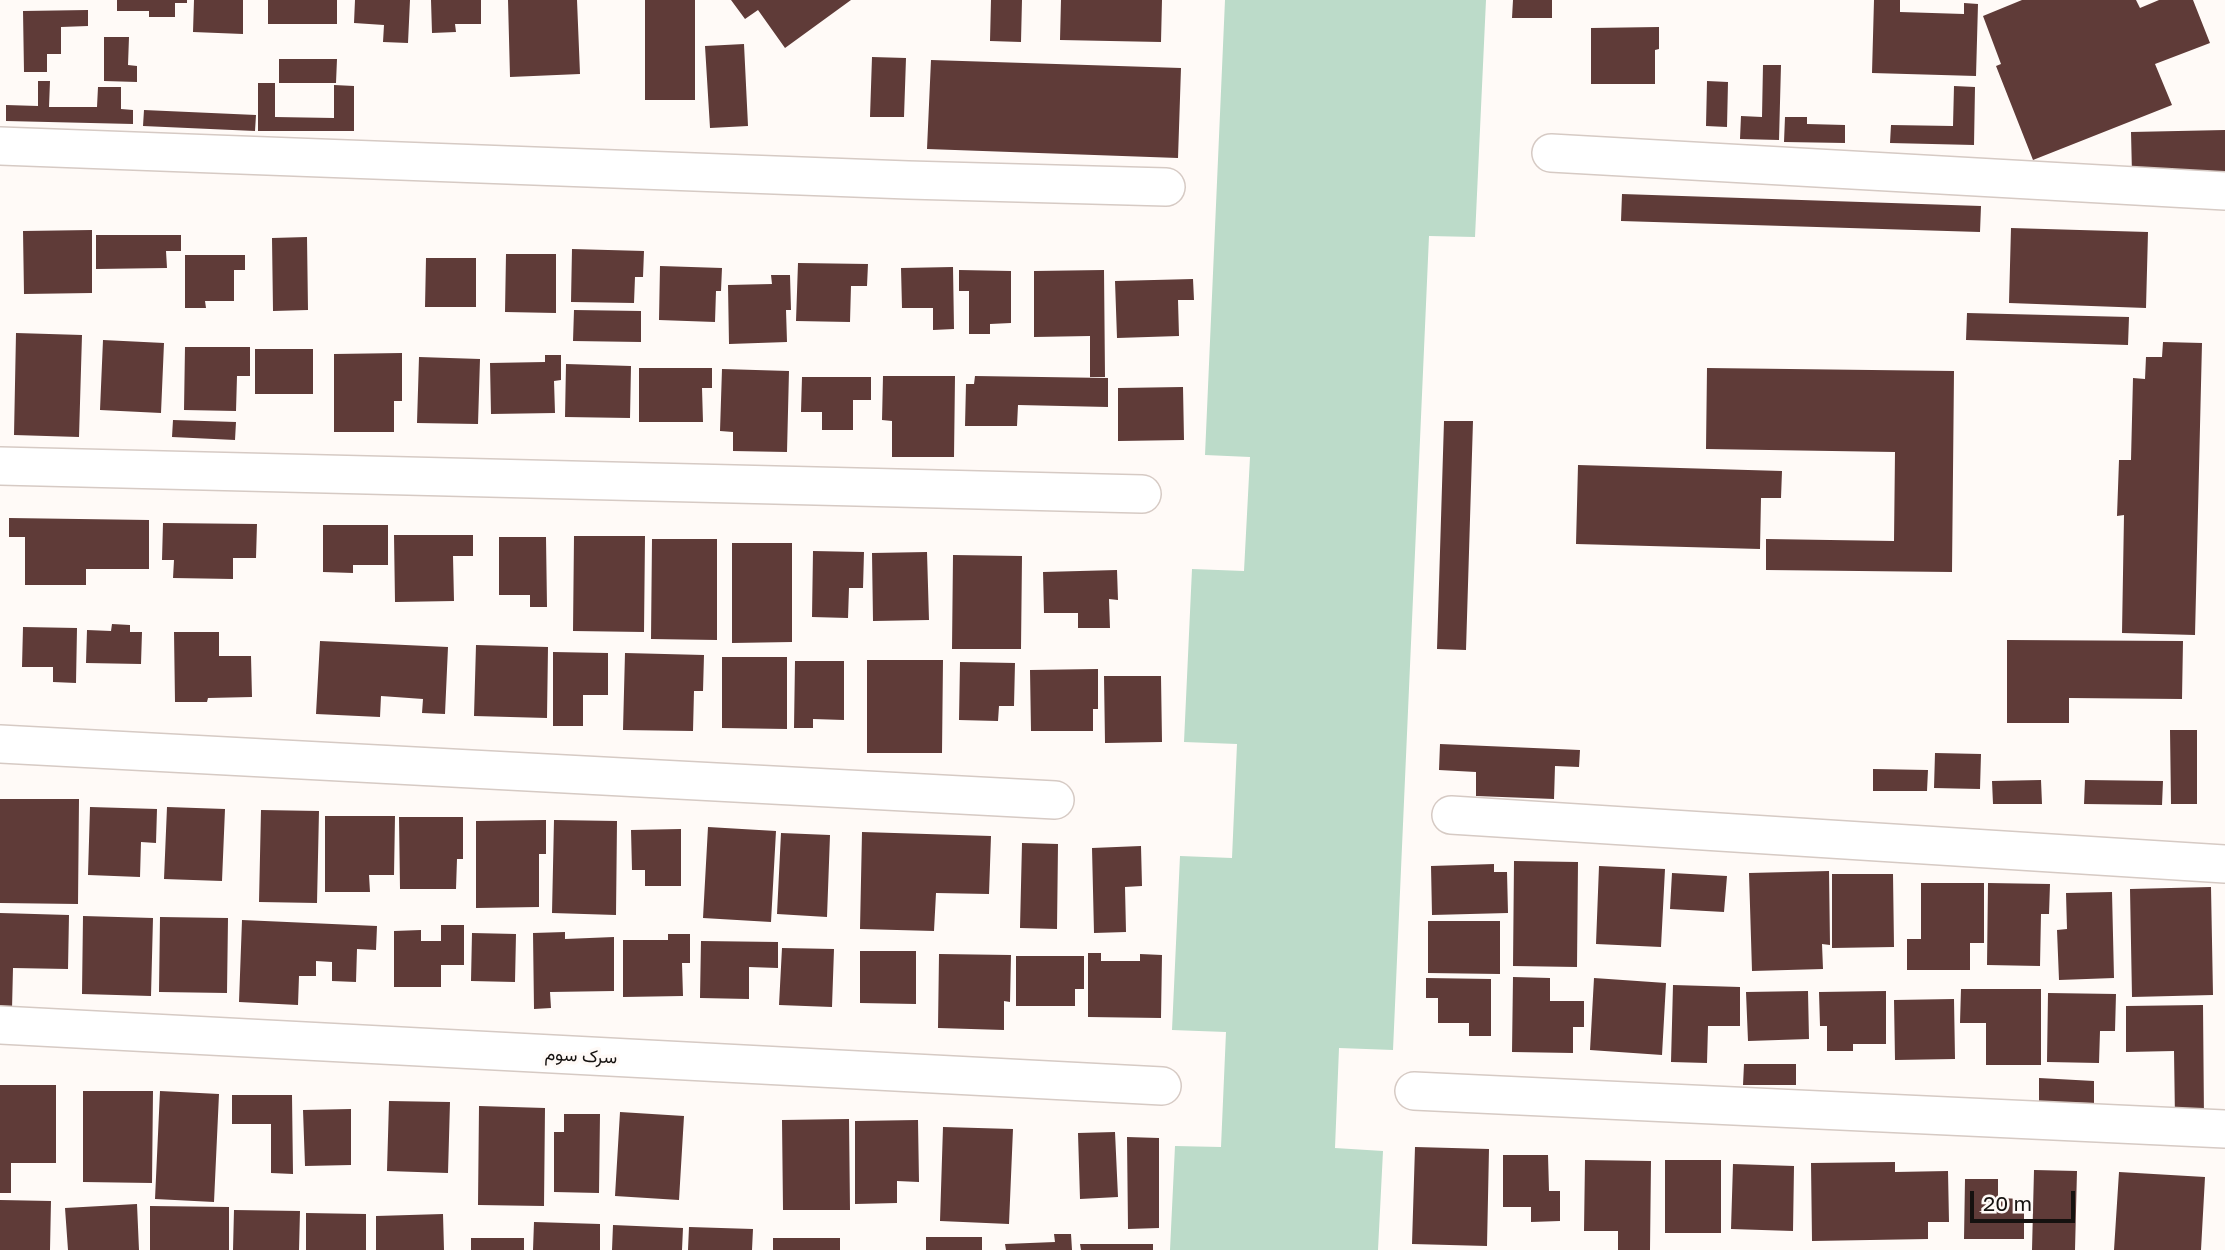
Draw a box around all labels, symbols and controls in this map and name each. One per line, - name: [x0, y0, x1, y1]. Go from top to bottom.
- street label: سرک سوم: [544, 1043, 618, 1069]
- scale bar: [1973, 1176, 2078, 1220]
- text: 20 m: [1983, 1190, 2032, 1216]

